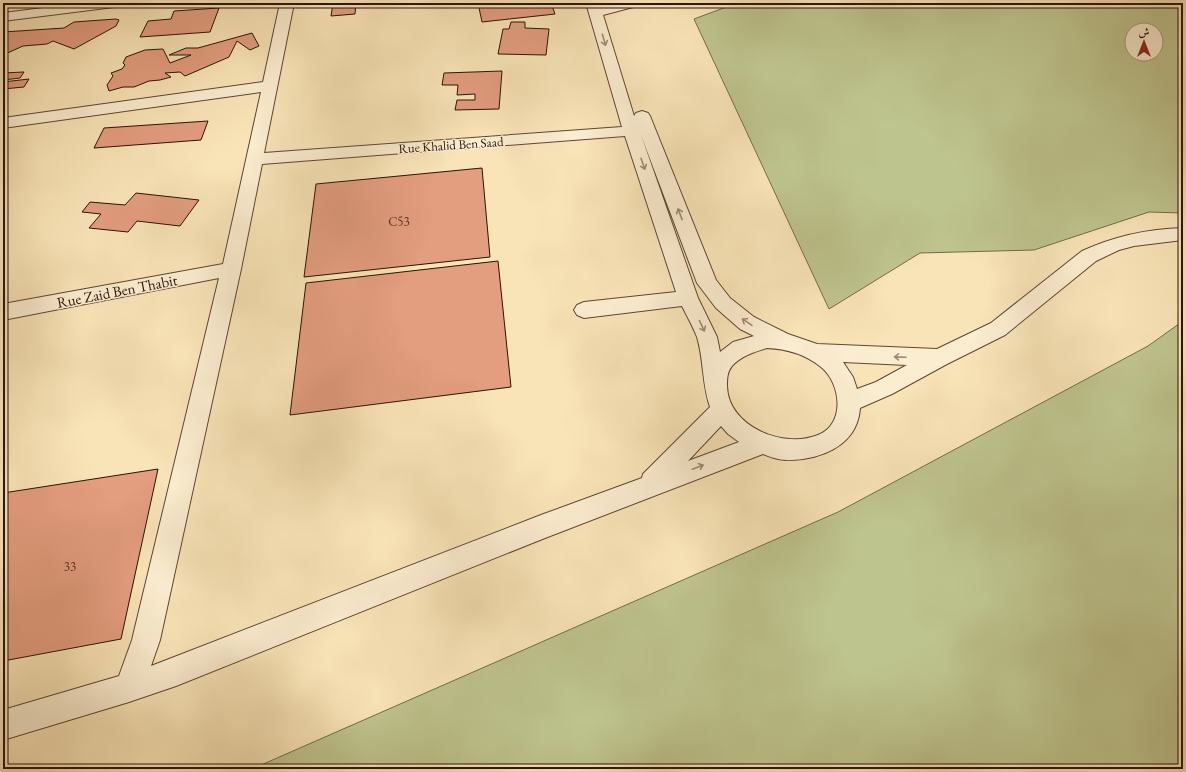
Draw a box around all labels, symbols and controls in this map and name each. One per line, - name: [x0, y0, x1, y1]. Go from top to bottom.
- north arrow: [1124, 22, 1164, 62]
- text: ش: [1139, 25, 1150, 39]
- one-way arrow: [601, 34, 608, 47]
- street label: Rue Khalid Ben Saad: [398, 133, 504, 157]
- one-way arrow: [639, 158, 647, 170]
- one-way arrow: [675, 209, 683, 221]
- house number: C53: [388, 213, 410, 230]
- street label: Rue Zaid Ben Thabit: [55, 270, 179, 312]
- one-way arrow: [742, 318, 753, 326]
- one-way arrow: [699, 319, 706, 331]
- one-way arrow: [894, 353, 907, 361]
- one-way arrow: [692, 463, 704, 471]
- house number: 33: [64, 558, 76, 575]

